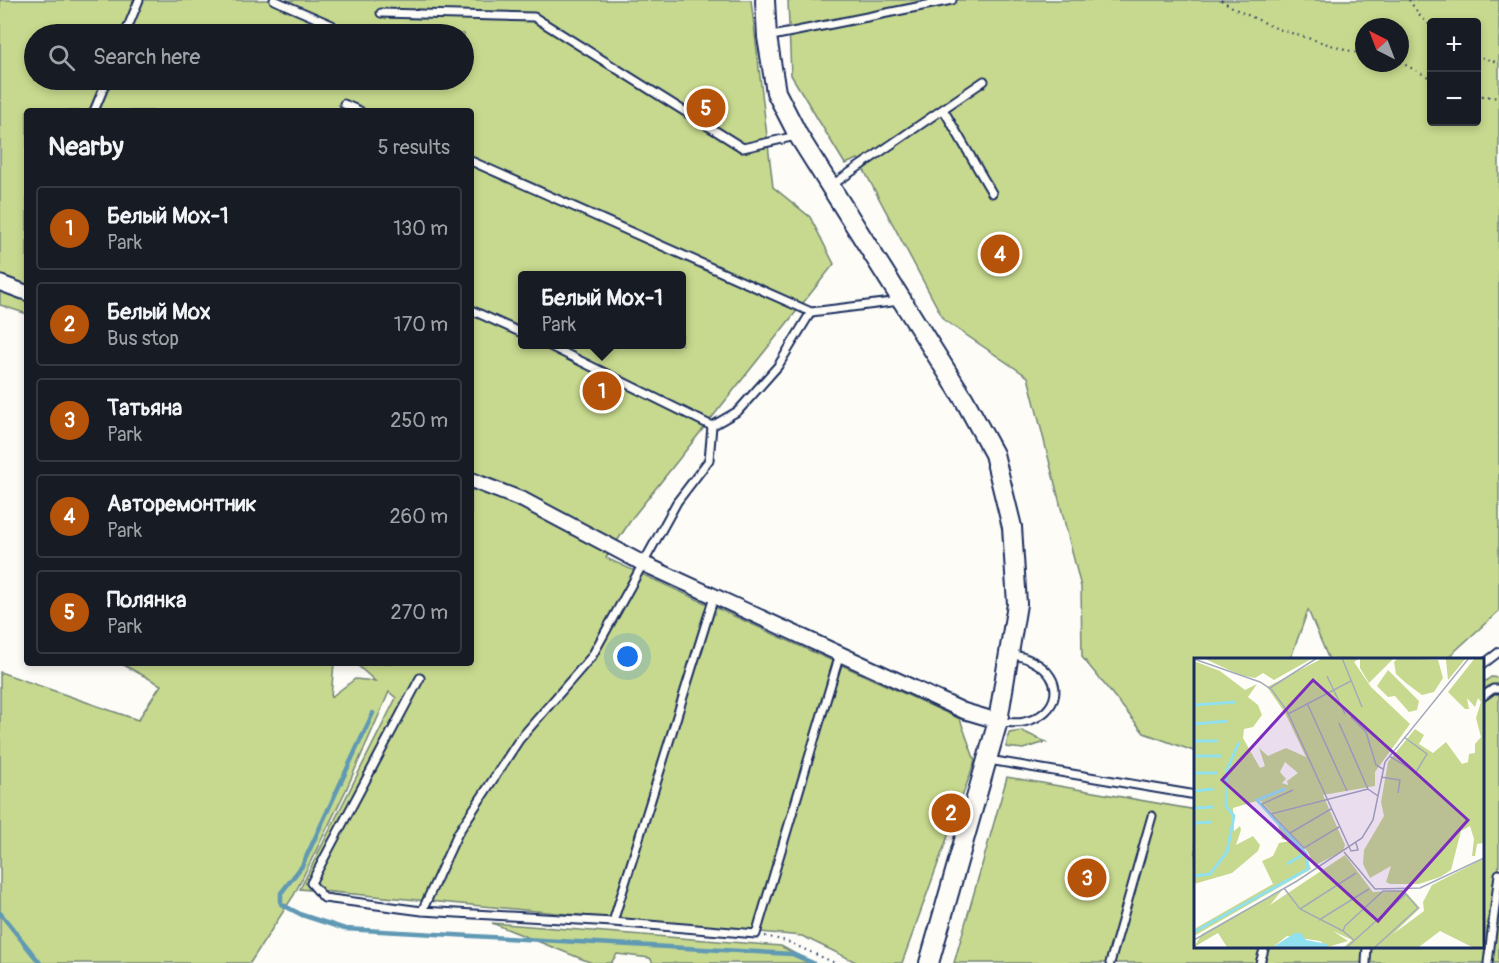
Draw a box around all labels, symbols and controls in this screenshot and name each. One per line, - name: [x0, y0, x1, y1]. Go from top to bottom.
- north arrow: [1355, 18, 1409, 72]
- map controls: [1427, 18, 1481, 126]
- button: +: [1427, 18, 1481, 72]
- search box: [24, 24, 474, 90]
- icon: search: [45, 41, 78, 74]
- text: Search here: [93, 43, 200, 71]
- button: −: [1427, 72, 1481, 126]
- pin: 5: [686, 86, 726, 130]
- text: Nearby: [48, 131, 124, 163]
- text: 5 results: [378, 135, 450, 160]
- text: Белый Мох-1: [107, 202, 229, 230]
- text: 1: [66, 216, 73, 241]
- text: 130 m: [393, 216, 448, 241]
- text: Park: [107, 230, 142, 255]
- pin: 4: [980, 232, 1020, 276]
- popup: [518, 271, 686, 349]
- text: Белый Мох-1: [541, 284, 663, 312]
- text: Белый Мох: [107, 298, 211, 326]
- text: 2: [64, 312, 75, 337]
- text: 170 m: [394, 312, 448, 337]
- text: Park: [541, 312, 576, 337]
- text: Bus stop: [107, 326, 179, 351]
- pin: 1: [582, 368, 622, 414]
- text: Татьяна: [107, 394, 182, 422]
- text: 3: [64, 408, 75, 433]
- text: 250 m: [390, 408, 448, 433]
- text: Park: [107, 422, 142, 447]
- text: Авторемонтник: [107, 490, 257, 518]
- text: 4: [64, 504, 75, 529]
- text: 260 m: [389, 504, 448, 529]
- text: Park: [107, 518, 142, 543]
- text: Полянка: [107, 586, 187, 614]
- text: 5: [64, 600, 75, 625]
- text: 270 m: [390, 600, 448, 625]
- text: Park: [107, 614, 142, 639]
- your location: [613, 642, 642, 671]
- inset map: [1194, 658, 1484, 948]
- pin: 2: [932, 790, 970, 836]
- pin: 3: [1068, 856, 1106, 900]

